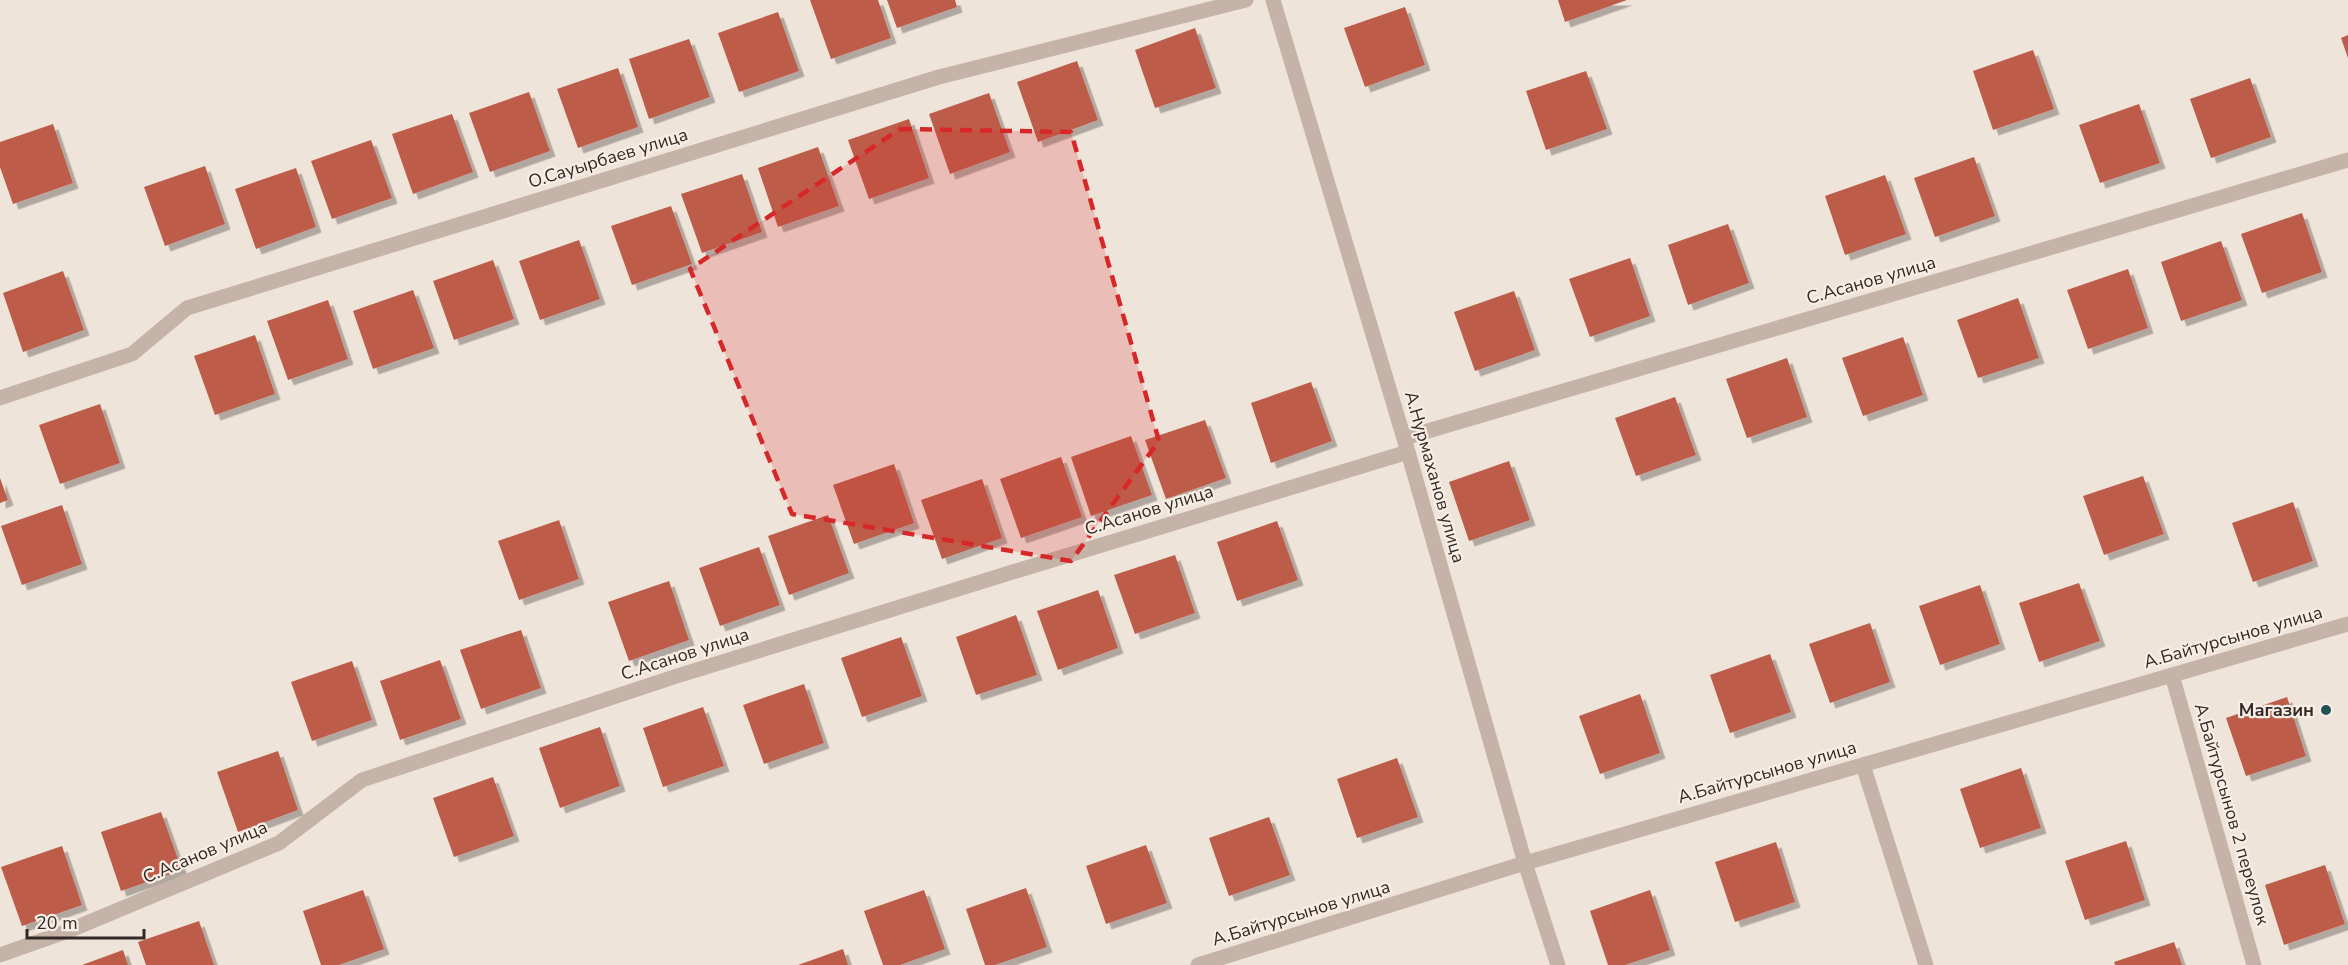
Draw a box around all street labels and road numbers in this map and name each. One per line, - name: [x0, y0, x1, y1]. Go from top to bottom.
- street label: О.Сауырбаев улица: [525, 122, 691, 194]
- street label: С.Асанов улица: [1804, 250, 1938, 310]
- street label: А.Нурмаханов улица: [1399, 388, 1471, 566]
- street label: С.Асанов улица: [1082, 479, 1216, 541]
- street label: А.Байтурсынов улица: [2141, 600, 2325, 674]
- street label: С.Асанов улица: [618, 622, 752, 686]
- street label: А.Байтурсынов 2 переулок: [2189, 700, 2275, 928]
- street label: А.Байтурсынов улица: [1675, 735, 1859, 809]
- street label: С.Асанов улица: [139, 815, 271, 889]
- street label: А.Байтурсынов улица: [1209, 874, 1393, 952]

